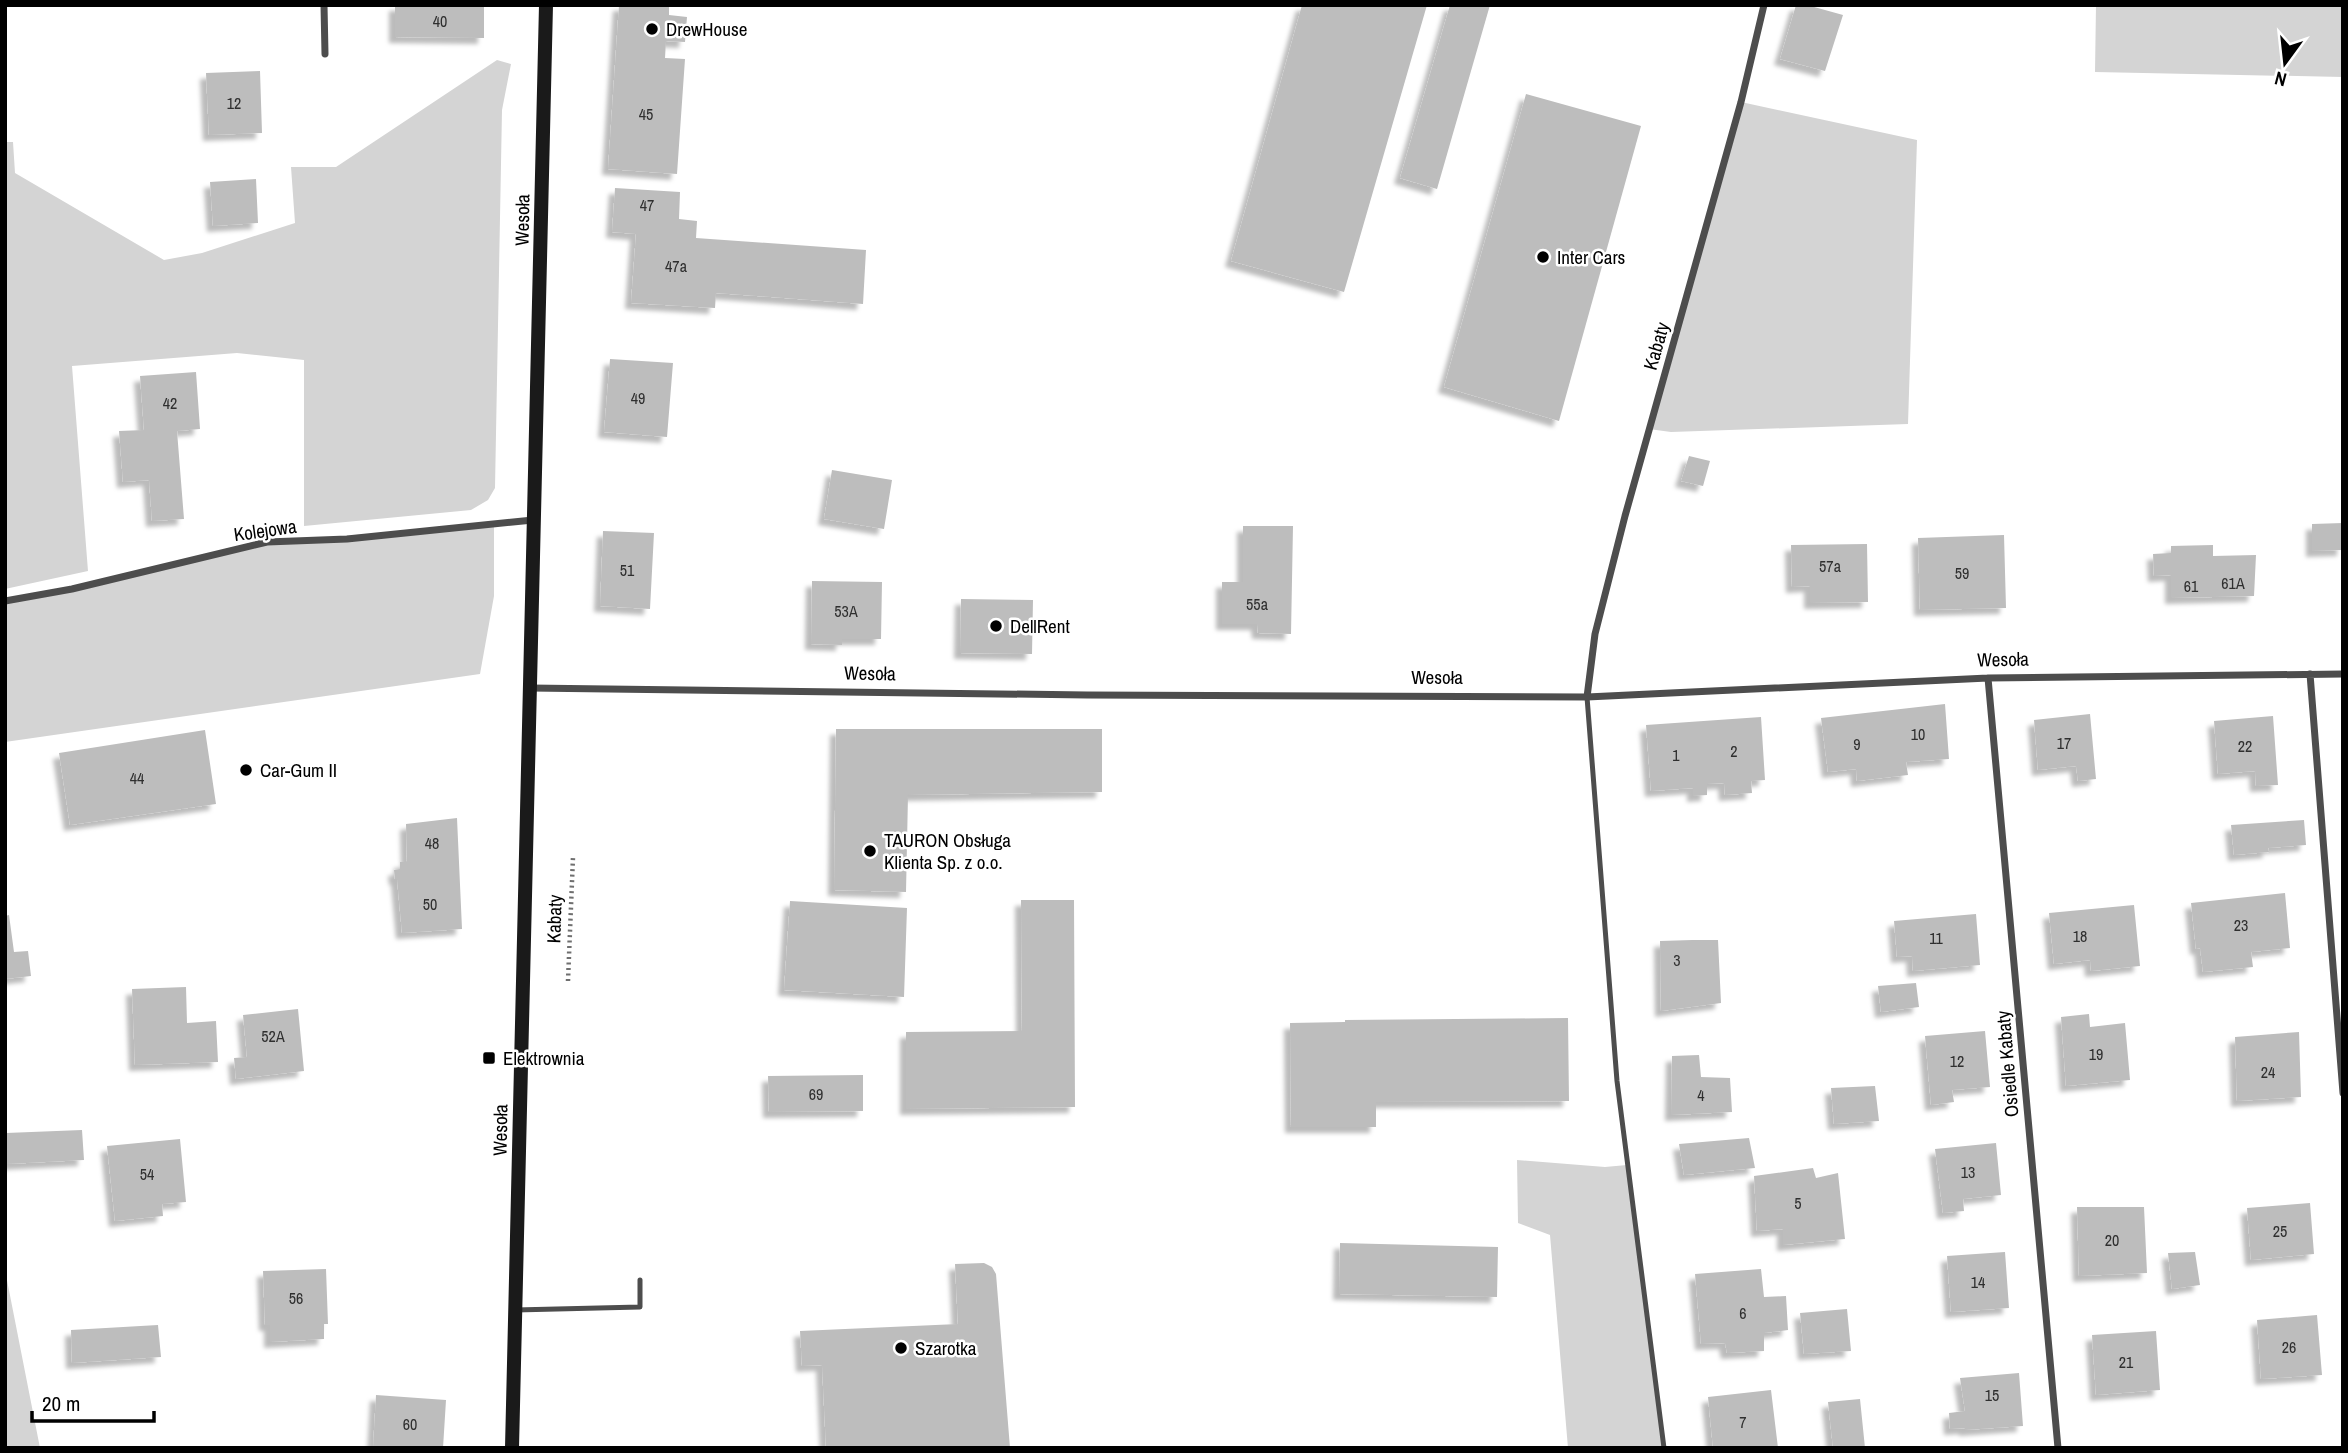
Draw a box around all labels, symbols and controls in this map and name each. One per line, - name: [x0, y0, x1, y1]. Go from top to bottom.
- house number: 40: [433, 10, 447, 32]
- place label: DrewHouse: [666, 16, 747, 42]
- marker: DrewHouse: [644, 21, 660, 37]
- north arrow: [2250, 28, 2320, 98]
- text: N: [2272, 65, 2289, 93]
- house number: 12: [227, 92, 241, 114]
- house number: 45: [639, 103, 653, 125]
- street label: Wesoła: [509, 194, 535, 246]
- house number: 47: [640, 194, 654, 216]
- place label: Inter Cars: [1557, 244, 1626, 270]
- marker: Inter Cars: [1535, 249, 1551, 265]
- house number: 47a: [665, 255, 688, 277]
- street label: Kabaty: [1637, 319, 1675, 373]
- house number: 49: [631, 387, 645, 409]
- house number: 42: [163, 392, 177, 414]
- street label: Kolejowa: [232, 513, 298, 547]
- house number: 57a: [1819, 555, 1842, 577]
- house number: 51: [620, 559, 635, 581]
- house number: 59: [1955, 562, 1969, 584]
- house number: 61A: [2221, 572, 2245, 594]
- house number: 61: [2184, 575, 2199, 597]
- house number: 55a: [1246, 593, 1269, 615]
- house number: 53A: [834, 600, 858, 622]
- place label: DellRent: [1010, 613, 1070, 639]
- marker: DellRent: [988, 618, 1004, 634]
- street label: Wesoła: [1977, 646, 2029, 672]
- street label: Wesoła: [844, 660, 896, 686]
- street label: Wesoła: [1411, 664, 1463, 690]
- house number: 10: [1911, 723, 1925, 745]
- house number: 17: [2057, 732, 2071, 754]
- house number: 9: [1853, 733, 1861, 755]
- house number: 22: [2238, 735, 2252, 757]
- house number: 2: [1730, 740, 1738, 762]
- house number: 1: [1672, 744, 1680, 766]
- place label: Car-Gum II: [260, 757, 337, 783]
- marker: Car-Gum II: [238, 762, 254, 778]
- house number: 44: [130, 767, 144, 789]
- place label: TAURON Obsługa Klienta Sp. z o.o.: [884, 827, 1011, 875]
- house number: 48: [425, 832, 439, 854]
- marker: TAURON Obsługa Klienta Sp. z o.o.: [862, 843, 878, 859]
- house number: 50: [423, 893, 437, 915]
- street label: Kabaty: [540, 894, 568, 944]
- house number: 23: [2234, 914, 2248, 936]
- house number: 18: [2073, 925, 2087, 947]
- house number: 11: [1929, 927, 1944, 949]
- house number: 3: [1673, 949, 1681, 971]
- street label: Osiedle Kabaty: [1989, 1010, 2025, 1118]
- house number: 52A: [261, 1025, 285, 1047]
- house number: 19: [2089, 1043, 2103, 1065]
- place label: Elektrownia: [503, 1045, 585, 1071]
- marker: Elektrownia: [481, 1050, 497, 1066]
- house number: 12: [1950, 1050, 1964, 1072]
- house number: 24: [2261, 1061, 2275, 1083]
- house number: 69: [809, 1083, 823, 1105]
- house number: 4: [1697, 1084, 1705, 1106]
- street label: Wesoła: [487, 1104, 513, 1156]
- house number: 13: [1961, 1161, 1975, 1183]
- house number: 54: [140, 1163, 154, 1185]
- house number: 5: [1794, 1192, 1802, 1214]
- house number: 25: [2273, 1220, 2287, 1242]
- house number: 20: [2105, 1229, 2119, 1251]
- house number: 14: [1971, 1271, 1985, 1293]
- house number: 56: [289, 1287, 303, 1309]
- house number: 6: [1739, 1302, 1747, 1324]
- place label: Szarotka: [915, 1335, 977, 1361]
- house number: 26: [2282, 1336, 2296, 1358]
- marker: Szarotka: [893, 1340, 909, 1356]
- house number: 21: [2119, 1351, 2134, 1373]
- scale bar: [32, 1380, 154, 1424]
- house number: 15: [1985, 1384, 1999, 1406]
- text: 20 m: [42, 1389, 80, 1418]
- house number: 7: [1739, 1411, 1747, 1433]
- house number: 60: [403, 1413, 417, 1435]

